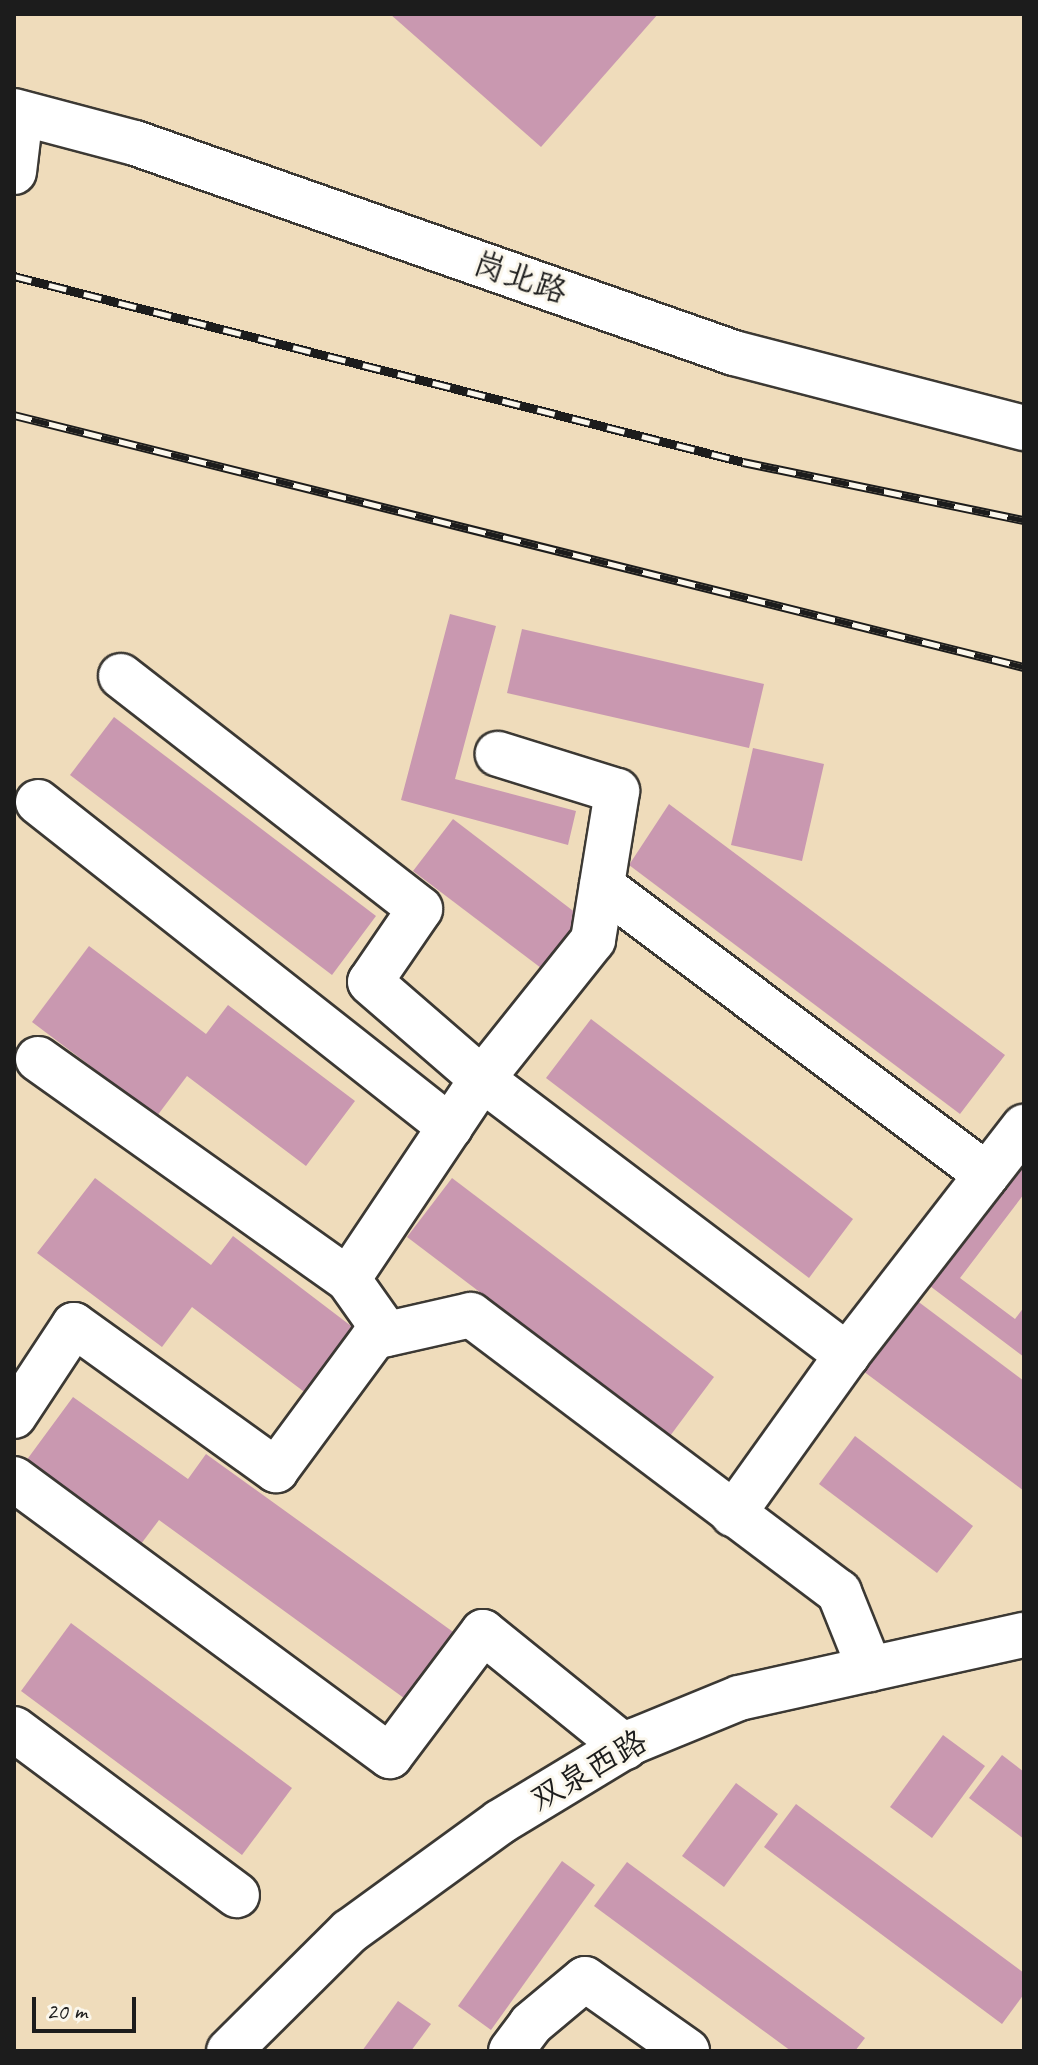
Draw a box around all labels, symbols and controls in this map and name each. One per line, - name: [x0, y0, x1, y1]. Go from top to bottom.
- street label: 岗北路: [468, 244, 572, 312]
- street label: 双泉西路: [524, 1722, 654, 1820]
- scale bar: [36, 1981, 140, 2031]
- text: 20 m: [46, 1996, 87, 2026]

